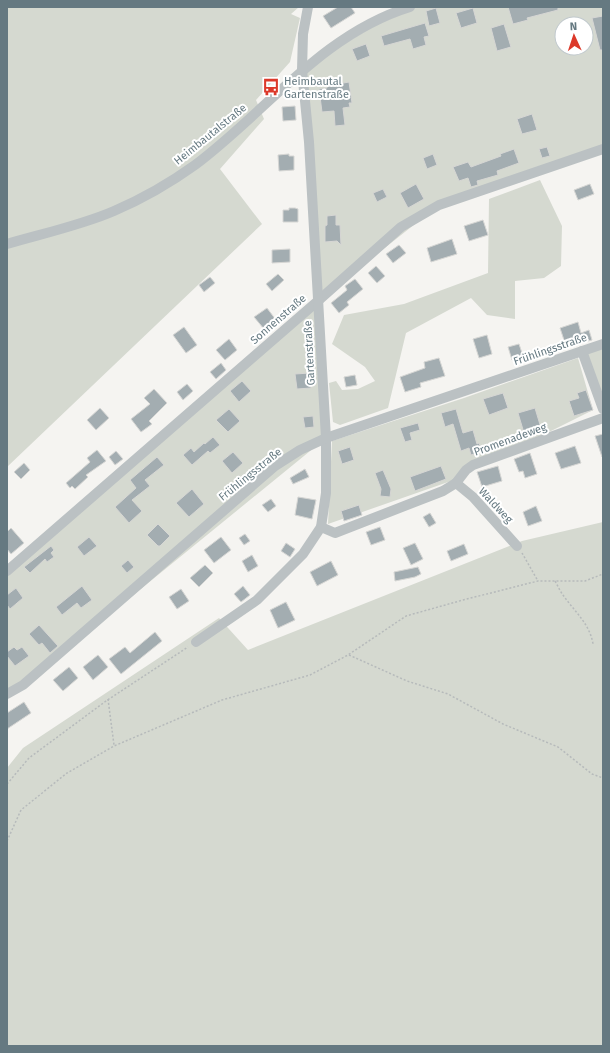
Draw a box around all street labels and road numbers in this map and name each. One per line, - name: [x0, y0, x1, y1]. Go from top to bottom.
- street label: Heimbautalstraße: [172, 101, 249, 168]
- street label: Sonnenstraße: [248, 292, 309, 347]
- street label: Gartenstraße: [301, 320, 318, 386]
- street label: Frühlingsstraße: [512, 331, 589, 368]
- street label: Promenadeweg: [472, 420, 549, 459]
- street label: Frühlingsstraße: [216, 445, 284, 504]
- street label: Waldweg: [476, 485, 516, 526]

